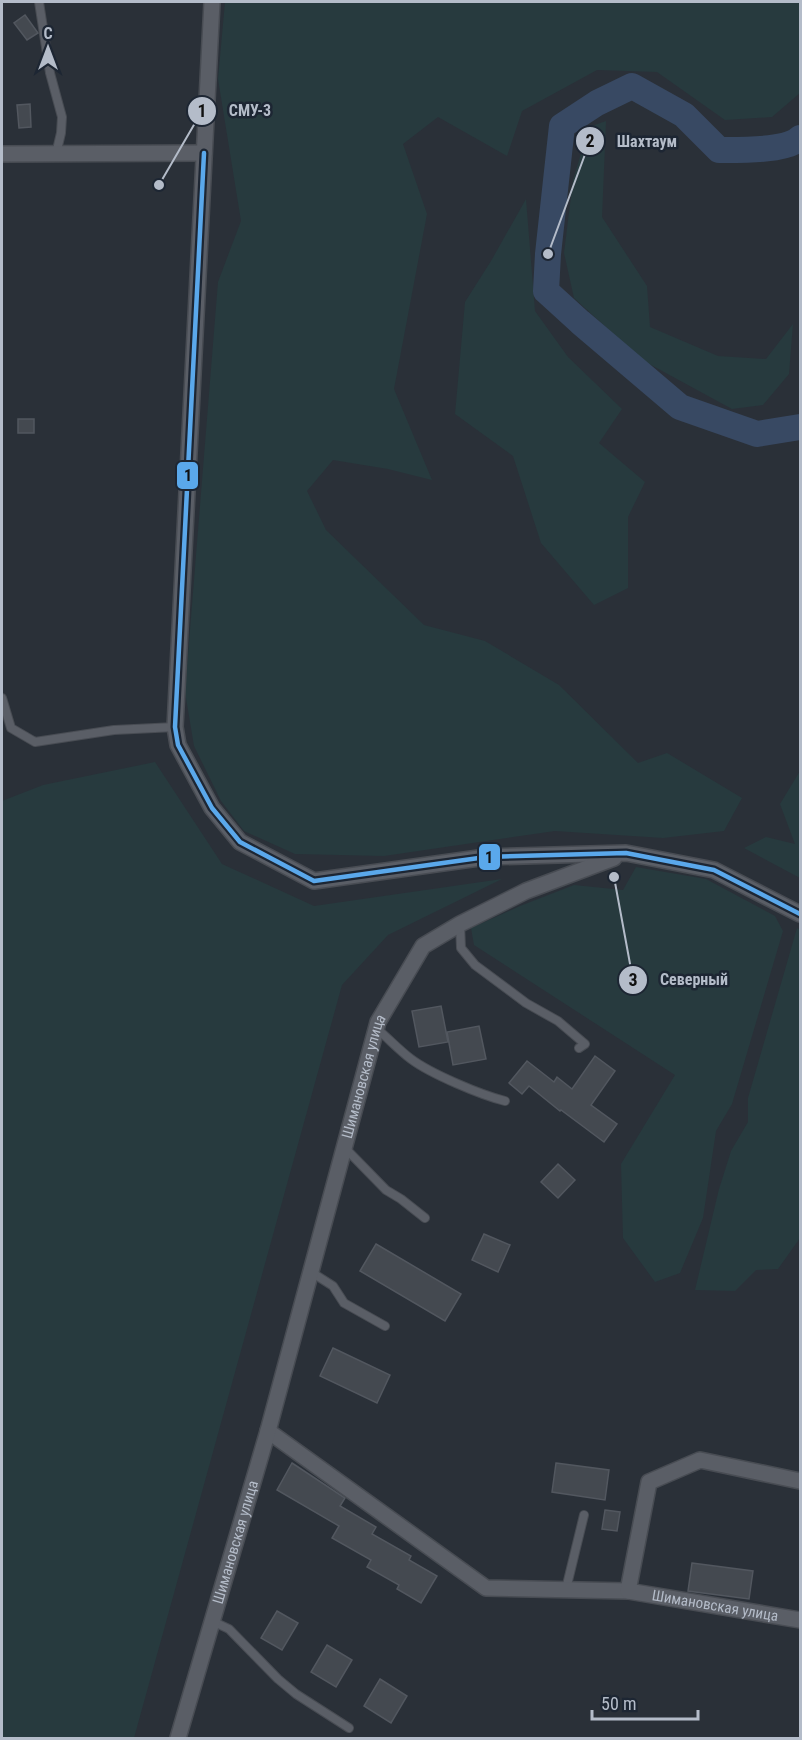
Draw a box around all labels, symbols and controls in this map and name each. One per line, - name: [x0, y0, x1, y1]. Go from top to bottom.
- north arrow: [18, 18, 78, 78]
- text: С: [43, 24, 53, 43]
- callout: СМУ-3: [187, 94, 283, 128]
- text: 1: [197, 100, 207, 121]
- text: СМУ-3: [229, 101, 271, 120]
- callout: Шахтаум: [575, 124, 689, 158]
- text: 2: [585, 130, 595, 151]
- text: Шахтаум: [617, 132, 677, 151]
- line badge: 1: [176, 461, 199, 490]
- text: 1: [184, 466, 192, 485]
- line badge: 1: [478, 843, 501, 871]
- text: 1: [485, 848, 493, 867]
- callout: Северный: [618, 963, 740, 997]
- text: 3: [628, 969, 638, 990]
- text: Северный: [660, 970, 728, 989]
- street label: Шимановская улица: [338, 1011, 390, 1141]
- street label: Шимановская улица: [209, 1478, 262, 1606]
- street label: Шимановская улица: [651, 1586, 780, 1625]
- scale bar: [592, 1683, 698, 1721]
- text: 50 m: [601, 1693, 636, 1714]

